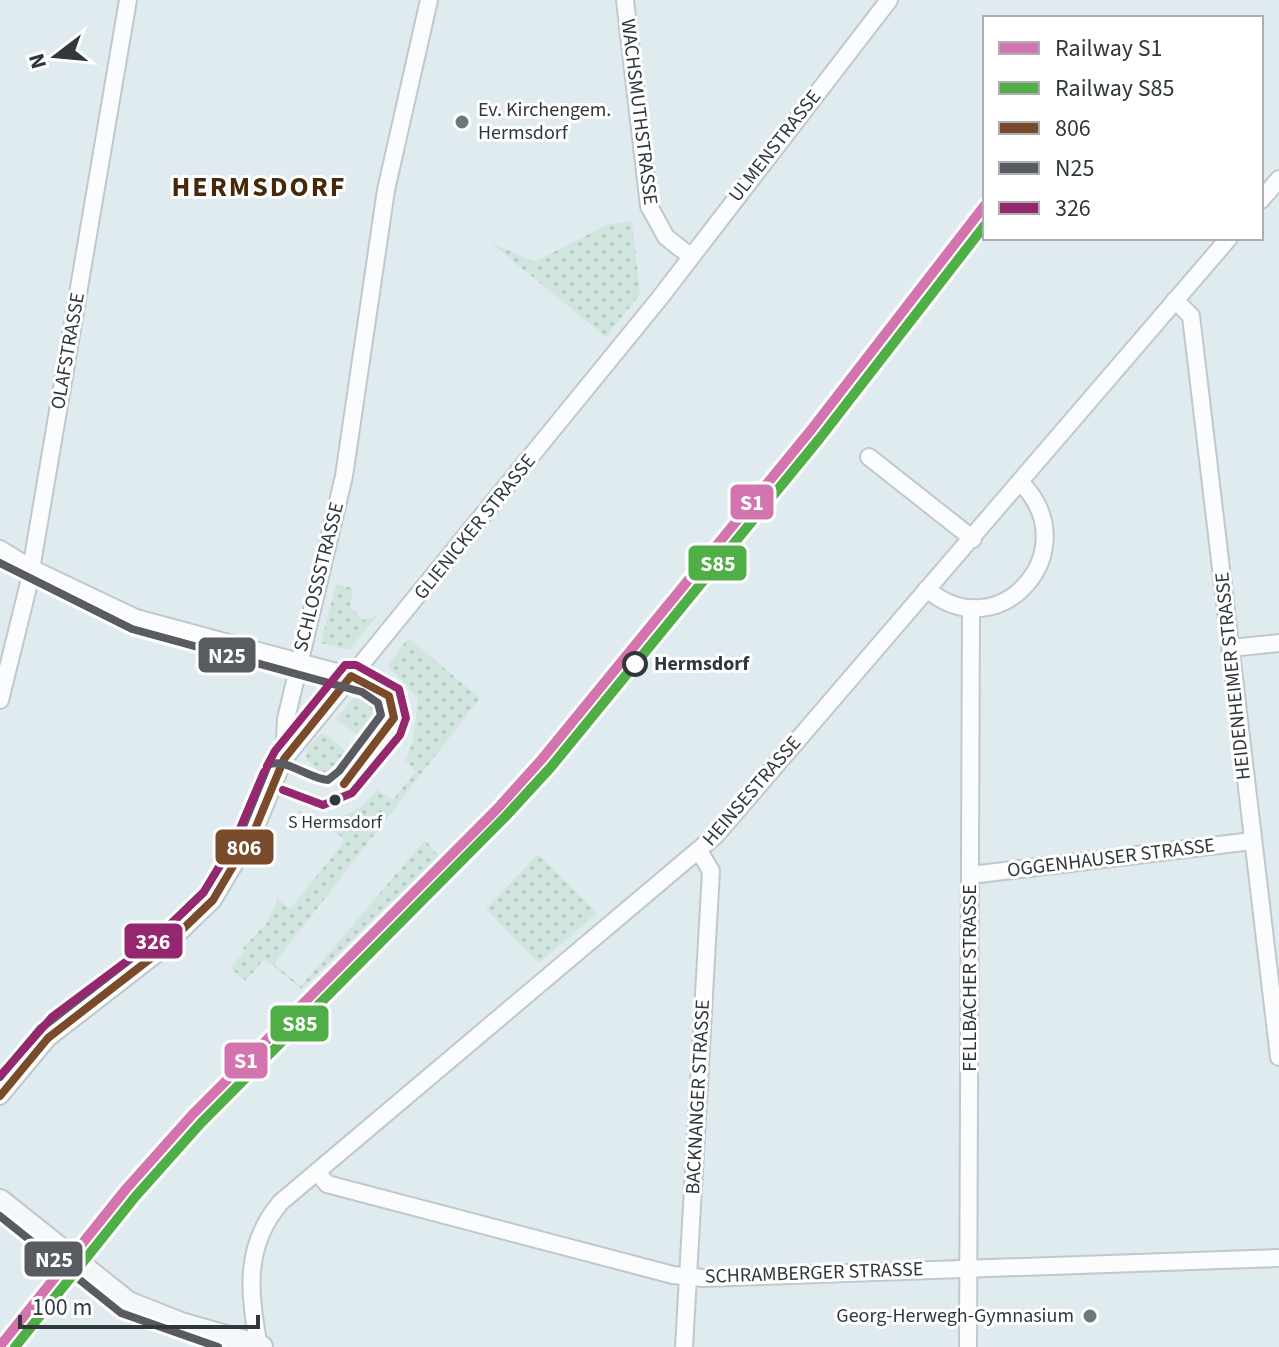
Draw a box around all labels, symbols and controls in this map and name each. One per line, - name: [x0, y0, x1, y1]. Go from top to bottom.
- north arrow: [16, 16, 96, 96]
- legend: [983, 16, 1263, 240]
- street label: WACHSMUTHSTRASSE: [614, 17, 664, 207]
- text: Railway S1: [1055, 31, 1163, 66]
- text: N: [20, 50, 55, 73]
- text: Railway S85: [1055, 71, 1174, 106]
- street label: ULMENSTRASSE: [722, 84, 828, 208]
- place label: Ev. Kirchengem. Hermsdorf: [478, 96, 611, 147]
- text: 806: [1055, 111, 1091, 146]
- marker: Ev. Kirchengem. Hermsdorf: [453, 113, 471, 131]
- text: N25: [1055, 151, 1094, 186]
- district label: HERMSDORF: [171, 167, 347, 207]
- text: 326: [1055, 191, 1091, 226]
- street label: OLAFSTRASSE: [44, 290, 92, 412]
- street label: GLIENICKER STRASSE: [408, 448, 542, 606]
- line badge: S1: [729, 483, 775, 521]
- text: S1: [740, 487, 764, 519]
- street label: SCHLOSSSTRASSE: [287, 499, 351, 655]
- line badge: S85: [687, 544, 748, 582]
- text: S85: [700, 548, 736, 580]
- street label: HEIDENHEIMER STRASSE: [1208, 571, 1258, 781]
- line badge: N25: [197, 636, 257, 674]
- text: N25: [208, 640, 246, 672]
- place label: Hermsdorf: [654, 650, 750, 678]
- marker: Hermsdorf: [623, 652, 647, 676]
- street label: HEINSESTRASSE: [696, 730, 808, 852]
- marker: S Hermsdorf: [327, 792, 343, 808]
- place label: S Hermsdorf: [288, 810, 383, 835]
- line badge: 806: [214, 828, 275, 866]
- street label: OGGENHAUSER STRASSE: [1006, 831, 1216, 885]
- text: 806: [227, 832, 261, 864]
- street label: FELLBACHER STRASSE: [956, 884, 984, 1072]
- line badge: 326: [123, 922, 184, 960]
- text: 326: [136, 926, 170, 958]
- street label: BACKNANGER STRASSE: [679, 999, 717, 1195]
- line badge: S85: [269, 1004, 330, 1043]
- text: S85: [282, 1008, 318, 1040]
- line badge: S1: [223, 1041, 269, 1080]
- text: S1: [234, 1045, 258, 1077]
- line badge: N25: [23, 1240, 84, 1278]
- text: N25: [35, 1244, 73, 1276]
- street label: SCHRAMBERGER STRASSE: [704, 1255, 924, 1291]
- scale bar: [20, 1279, 258, 1329]
- text: 100 m: [32, 1290, 92, 1325]
- place label: Georg-Herwegh-Gymnasium: [836, 1302, 1074, 1330]
- marker: Georg-Herwegh-Gymnasium: [1081, 1307, 1099, 1325]

